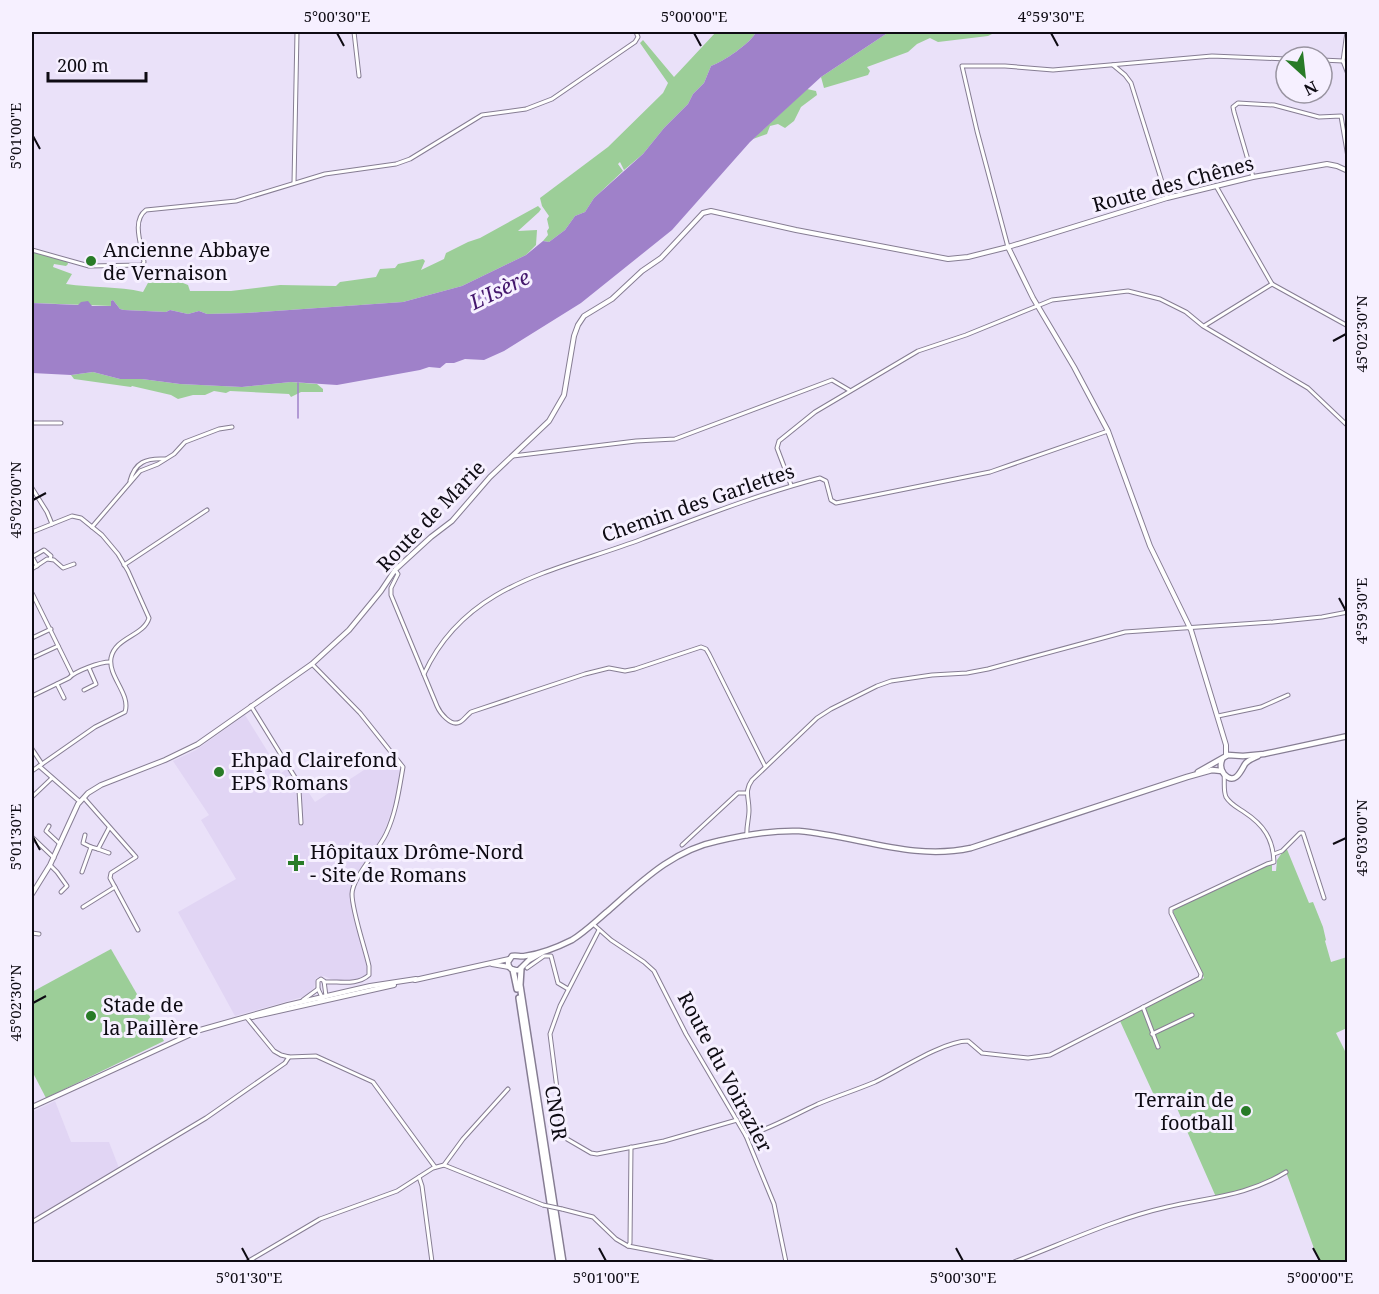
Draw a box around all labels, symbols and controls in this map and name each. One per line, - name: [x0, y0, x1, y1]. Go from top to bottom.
- text: 5°00'30"E: [304, 6, 370, 26]
- text: 5°00'00"E: [661, 6, 727, 26]
- text: 4°59'30"E: [1018, 6, 1084, 26]
- scale bar: [48, 45, 146, 83]
- north arrow: [1274, 45, 1334, 105]
- text: 200 m: [57, 53, 109, 77]
- text: N: [1300, 76, 1321, 101]
- text: 5°01'00"E: [5, 103, 25, 169]
- street label: Route des Chênes: [1089, 149, 1256, 218]
- place label: Ancienne Abbaye de Vernaison: [103, 236, 270, 286]
- marker: Ancienne Abbaye de Vernaison: [84, 254, 98, 268]
- water label: L'Isère: [464, 262, 534, 316]
- text: 45°02'30"N: [1351, 295, 1371, 373]
- street label: Route de Marie: [371, 454, 491, 577]
- street label: Chemin des Garlettes: [598, 457, 798, 548]
- text: 45°02'00"N: [5, 461, 25, 539]
- text: 4°59'30"E: [1351, 578, 1371, 644]
- place label: Ehpad Clairefond EPS Romans: [231, 746, 398, 796]
- marker: Ehpad Clairefond EPS Romans: [212, 765, 226, 779]
- text: 45°03'00"N: [1351, 799, 1371, 877]
- text: 5°01'30"E: [5, 804, 25, 870]
- place label: Hôpitaux Drôme-Nord - Site de Romans: [310, 838, 524, 888]
- marker: Hôpitaux Drôme-Nord - Site de Romans: [287, 854, 305, 872]
- text: 45°02'30"N: [5, 964, 25, 1042]
- street label: Route du Voirazier: [672, 987, 779, 1157]
- place label: Stade de la Paillère: [103, 991, 199, 1041]
- marker: Stade de la Paillère: [84, 1009, 98, 1023]
- street label: CNOR: [539, 1083, 574, 1143]
- place label: Terrain de football: [1135, 1086, 1234, 1136]
- marker: Terrain de football: [1239, 1104, 1253, 1118]
- text: 5°01'30"E: [216, 1267, 282, 1287]
- text: 5°01'00"E: [573, 1267, 639, 1287]
- text: 5°00'30"E: [930, 1267, 996, 1287]
- text: 5°00'00"E: [1287, 1267, 1353, 1287]

